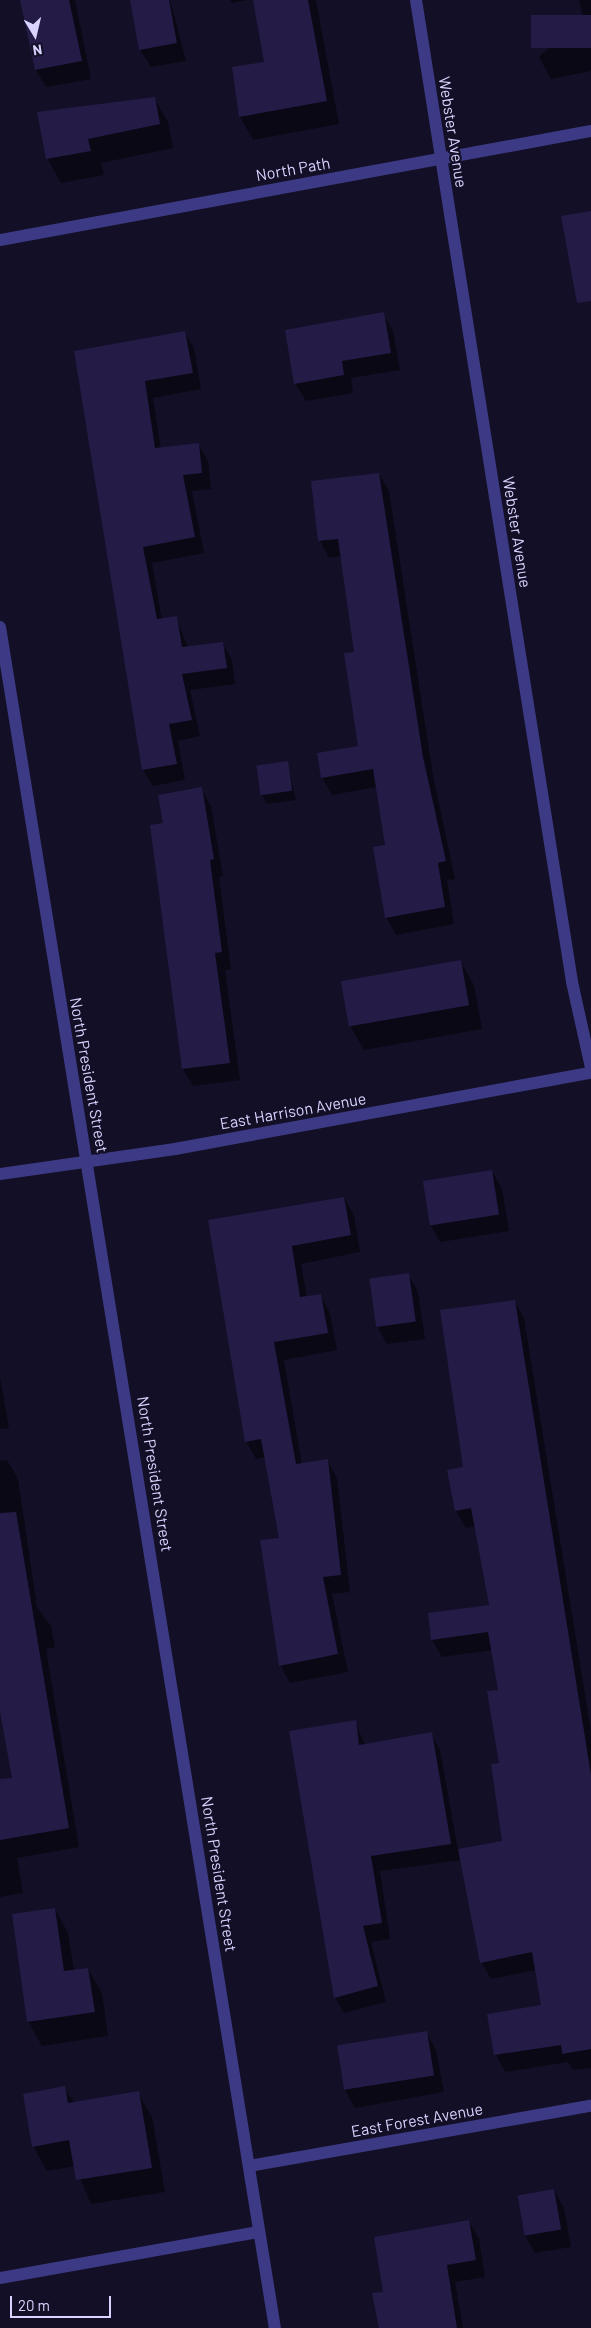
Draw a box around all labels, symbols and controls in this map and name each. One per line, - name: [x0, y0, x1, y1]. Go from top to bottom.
- north arrow: [10, 10, 60, 60]
- text: N: [31, 41, 43, 59]
- street label: Webster Avenue: [435, 75, 471, 189]
- street label: North Path: [254, 153, 332, 185]
- street label: Webster Avenue: [499, 475, 535, 589]
- street label: North President Street: [66, 996, 112, 1154]
- street label: East Harrison Avenue: [218, 1089, 368, 1133]
- street label: North President Street: [133, 1395, 177, 1553]
- street label: North President Street: [197, 1795, 241, 1953]
- street label: East Forest Avenue: [350, 2099, 484, 2141]
- scale bar: [12, 2286, 114, 2318]
- text: 20 m: [18, 2296, 50, 2314]

